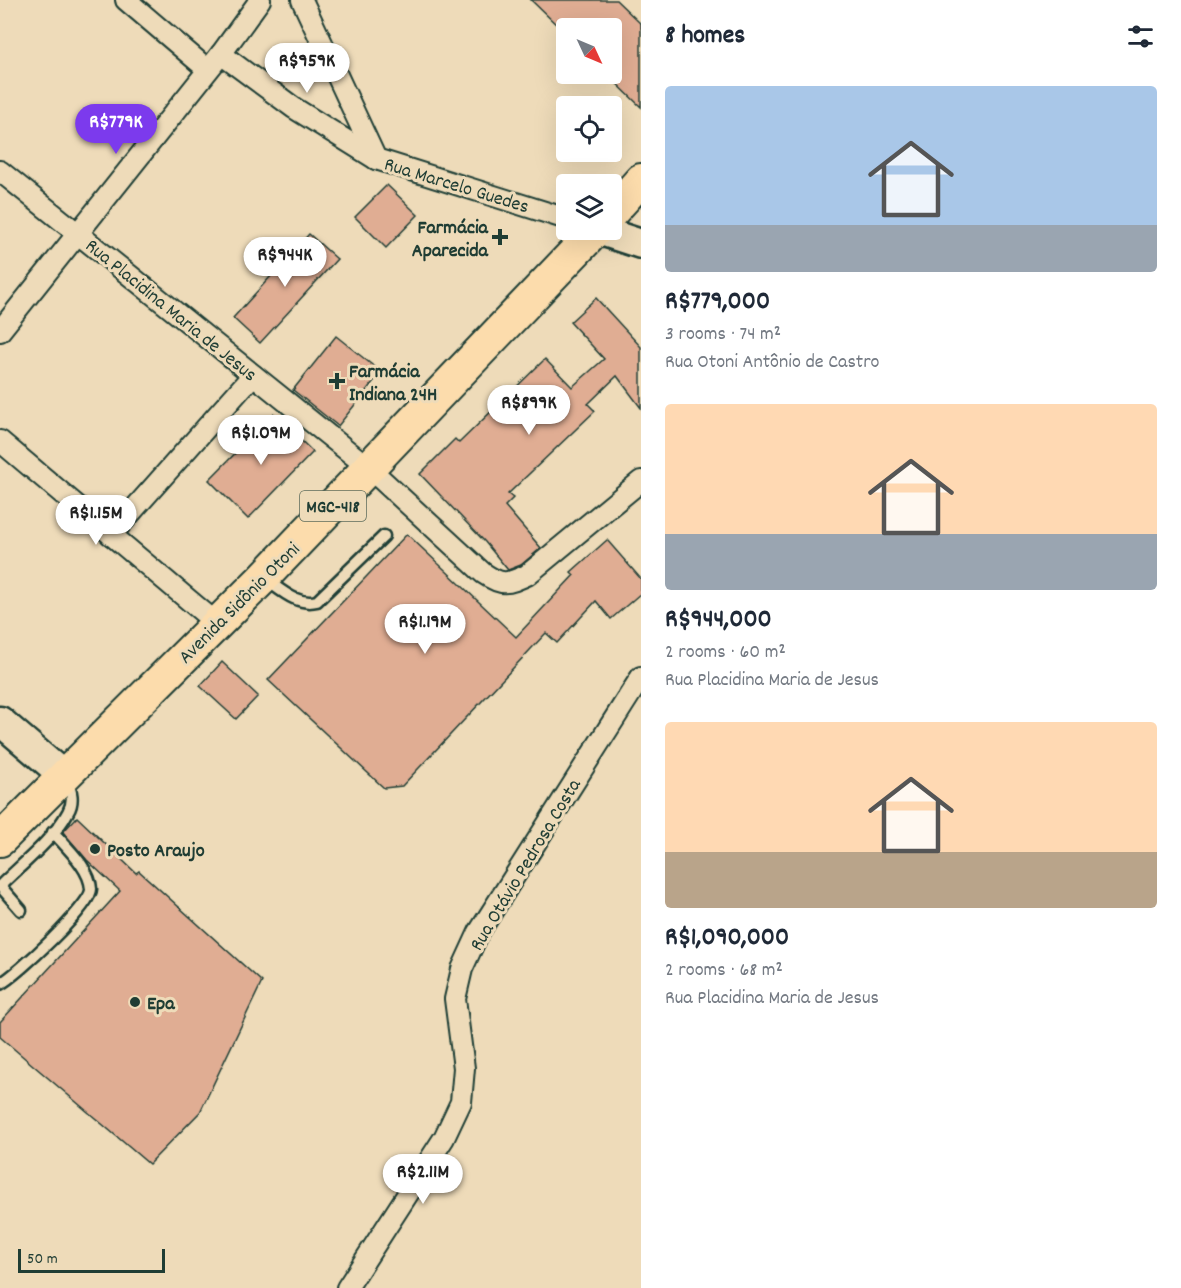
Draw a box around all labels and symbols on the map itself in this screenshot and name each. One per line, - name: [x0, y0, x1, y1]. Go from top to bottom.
- north arrow: [556, 18, 622, 84]
- pin: R$959K: [258, 43, 356, 94]
- pin: R$779K: [67, 104, 165, 155]
- street label: Rua Marcelo Guedes: [380, 152, 532, 222]
- place label: Farmácia Aparecida: [412, 215, 489, 266]
- marker: Farmácia Aparecida: [493, 230, 507, 244]
- street label: Rua Placidina Maria de Jesus: [78, 233, 262, 390]
- pin: R$944K: [236, 237, 334, 288]
- place label: Farmácia Indiana 24H: [349, 359, 437, 410]
- marker: Farmácia Indiana 24H: [330, 374, 344, 388]
- pin: R$899K: [480, 385, 578, 436]
- pin: R$1.09M: [206, 415, 316, 466]
- road number: MGC-418: [300, 491, 366, 521]
- pin: R$1.15M: [41, 495, 151, 546]
- street label: Avenida Sidônio Otoni: [173, 537, 308, 671]
- pin: R$1.19M: [370, 604, 480, 655]
- street label: Rua Otávio Pedrosa Costa: [464, 774, 590, 957]
- place label: Posto Araujo: [107, 838, 205, 866]
- marker: Posto Araujo: [88, 842, 102, 856]
- place label: Epa: [147, 991, 175, 1019]
- marker: Epa: [128, 995, 142, 1009]
- pin: R$2.11M: [368, 1154, 478, 1205]
- scale bar: [18, 1246, 165, 1274]

